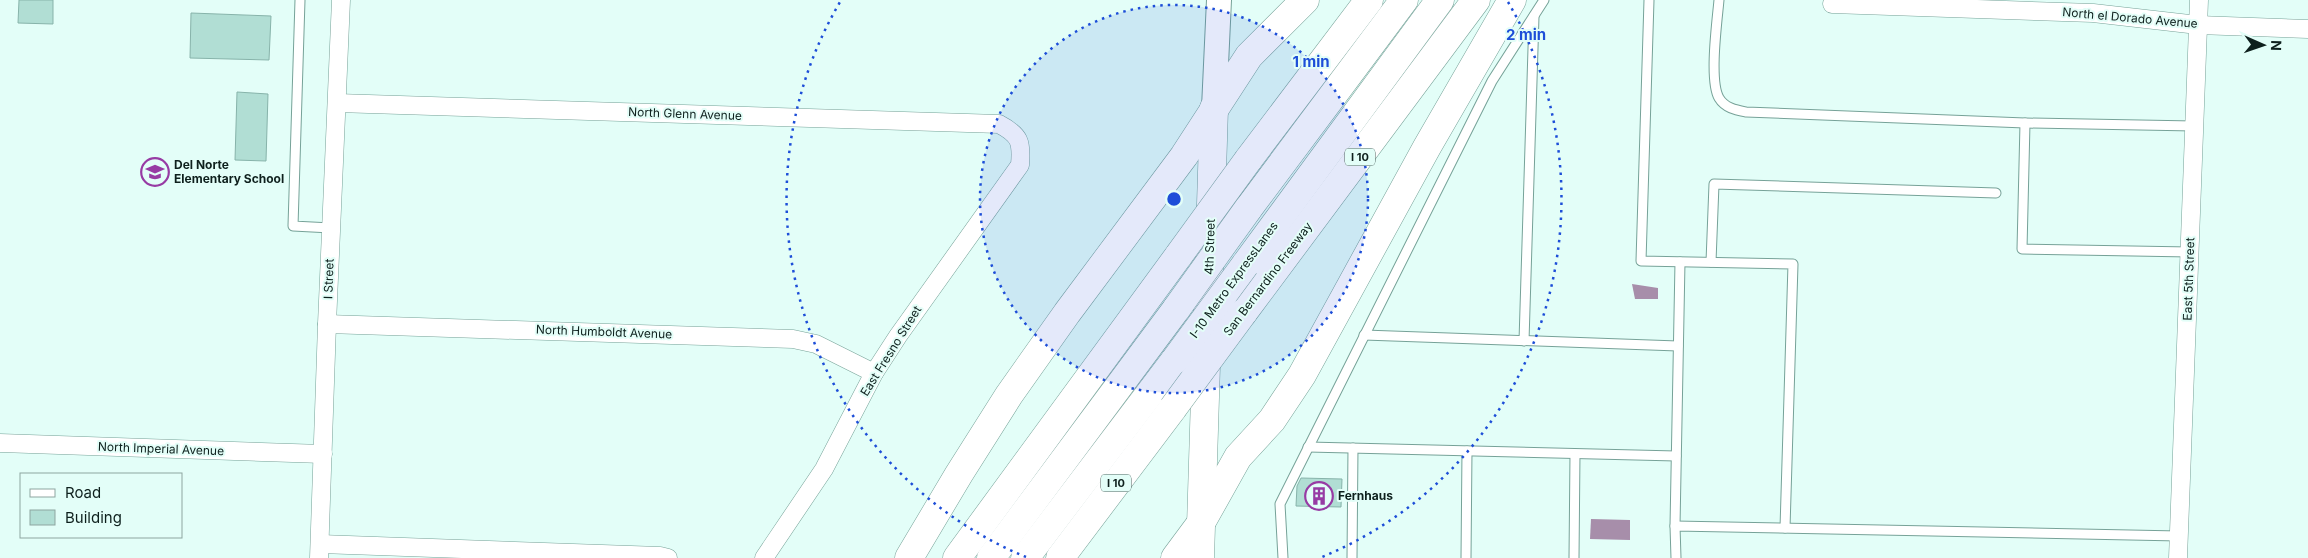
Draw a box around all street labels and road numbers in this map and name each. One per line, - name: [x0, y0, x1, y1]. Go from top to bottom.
- street label: North el Dorado Avenue: [2062, 4, 2198, 31]
- street label: North Glenn Avenue: [628, 104, 742, 123]
- road number: I 10: [1345, 148, 1375, 166]
- street label: I-10 Metro ExpressLanes: [1186, 219, 1281, 341]
- street label: 4th Street: [1201, 219, 1218, 275]
- street label: San Bernardino Freeway: [1220, 219, 1315, 339]
- street label: East 5th Street: [2180, 237, 2197, 321]
- street label: I Street: [320, 258, 337, 299]
- street label: East Fresno Street: [857, 303, 924, 399]
- street label: North Humboldt Avenue: [536, 322, 672, 341]
- street label: North Imperial Avenue: [98, 439, 224, 458]
- road number: I 10: [1101, 474, 1131, 492]

